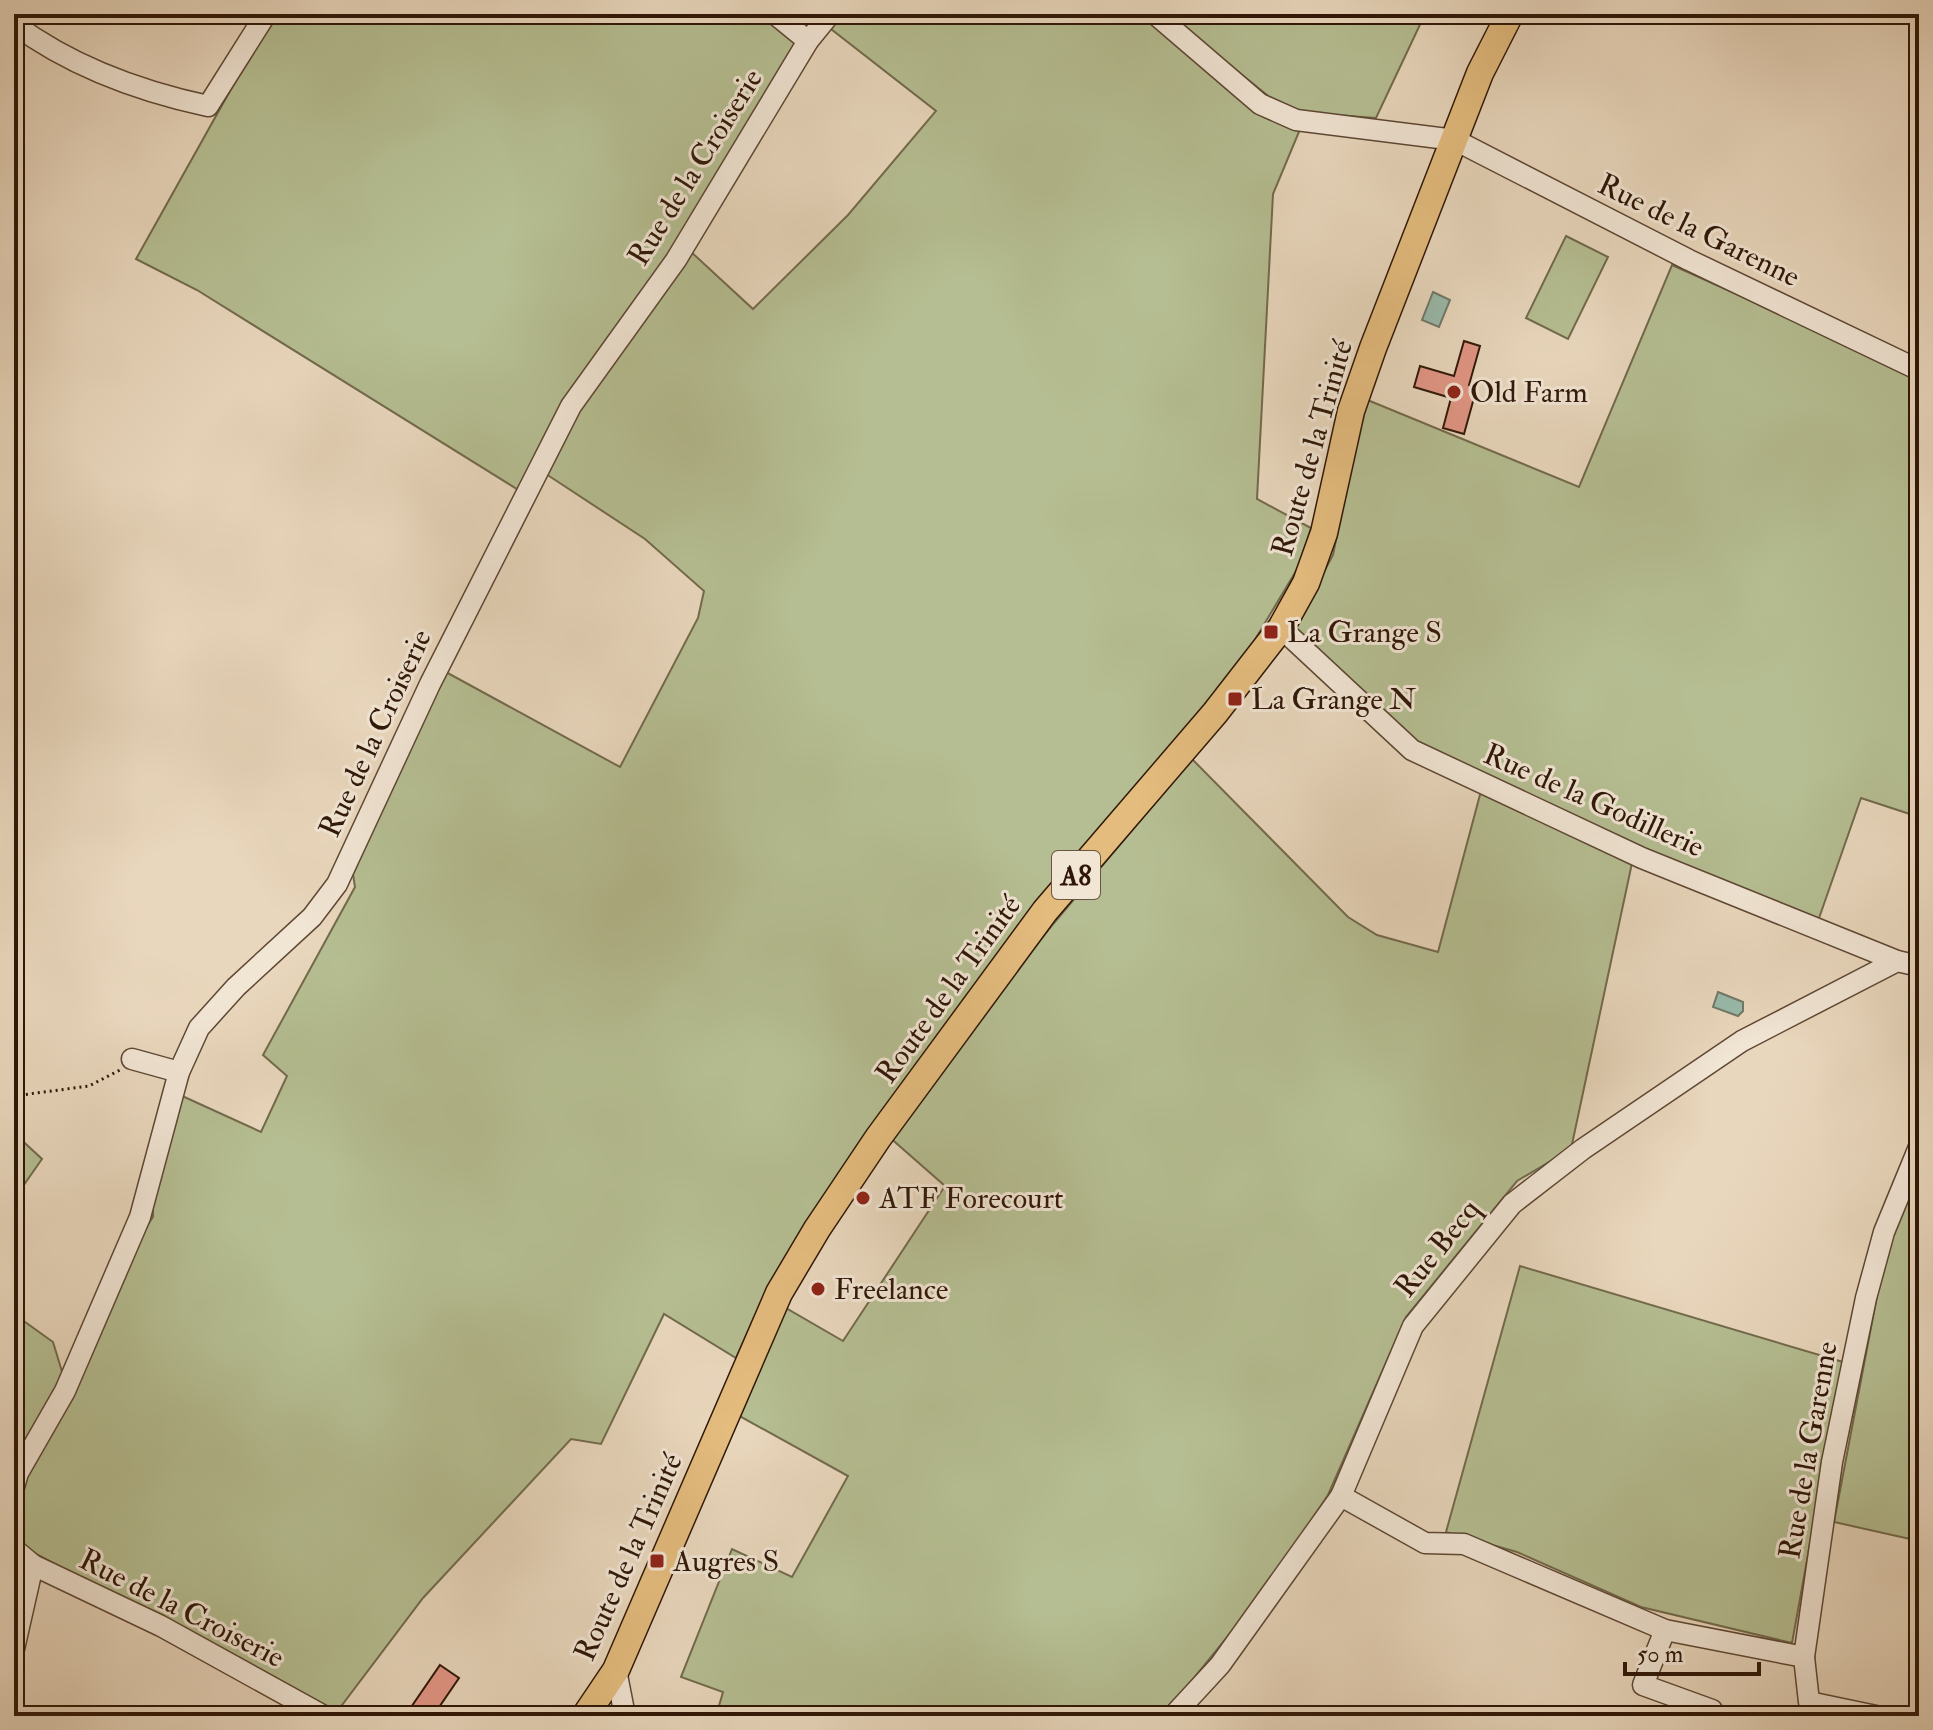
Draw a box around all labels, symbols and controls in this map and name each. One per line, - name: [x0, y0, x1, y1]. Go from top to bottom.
- street label: Rue de la Croiserie: [620, 62, 771, 272]
- street label: Rue de la Garenne: [1592, 166, 1806, 295]
- street label: Route de la Trinité: [1264, 335, 1361, 561]
- place label: Old Farm: [1470, 374, 1588, 411]
- marker: Old Farm: [1445, 383, 1463, 401]
- place label: La Grange S: [1287, 614, 1442, 651]
- street label: Rue de la Croiserie: [311, 623, 440, 843]
- marker: La Grange S: [1262, 623, 1280, 641]
- place label: La Grange N: [1251, 681, 1416, 718]
- marker: La Grange N: [1226, 690, 1244, 708]
- street label: Rue de la Godillerie: [1478, 735, 1710, 866]
- road number: A8: [1052, 851, 1100, 899]
- street label: Route de la Trinité: [868, 888, 1029, 1090]
- place label: ATF Forecourt: [878, 1180, 1064, 1217]
- marker: ATF Forecourt: [854, 1189, 872, 1207]
- street label: Rue Becq: [1387, 1192, 1488, 1305]
- place label: Freelance: [834, 1271, 948, 1308]
- marker: Freelance: [809, 1280, 827, 1298]
- street label: Rue de la Garenne: [1771, 1338, 1846, 1562]
- street label: Route de la Trinité: [566, 1447, 691, 1667]
- street label: Rue de la Croiserie: [73, 1541, 290, 1676]
- place label: Augres S: [672, 1543, 779, 1580]
- marker: Augres S: [648, 1552, 666, 1570]
- scale bar: [1625, 1626, 1759, 1676]
- text: 50 m: [1637, 1639, 1684, 1670]

